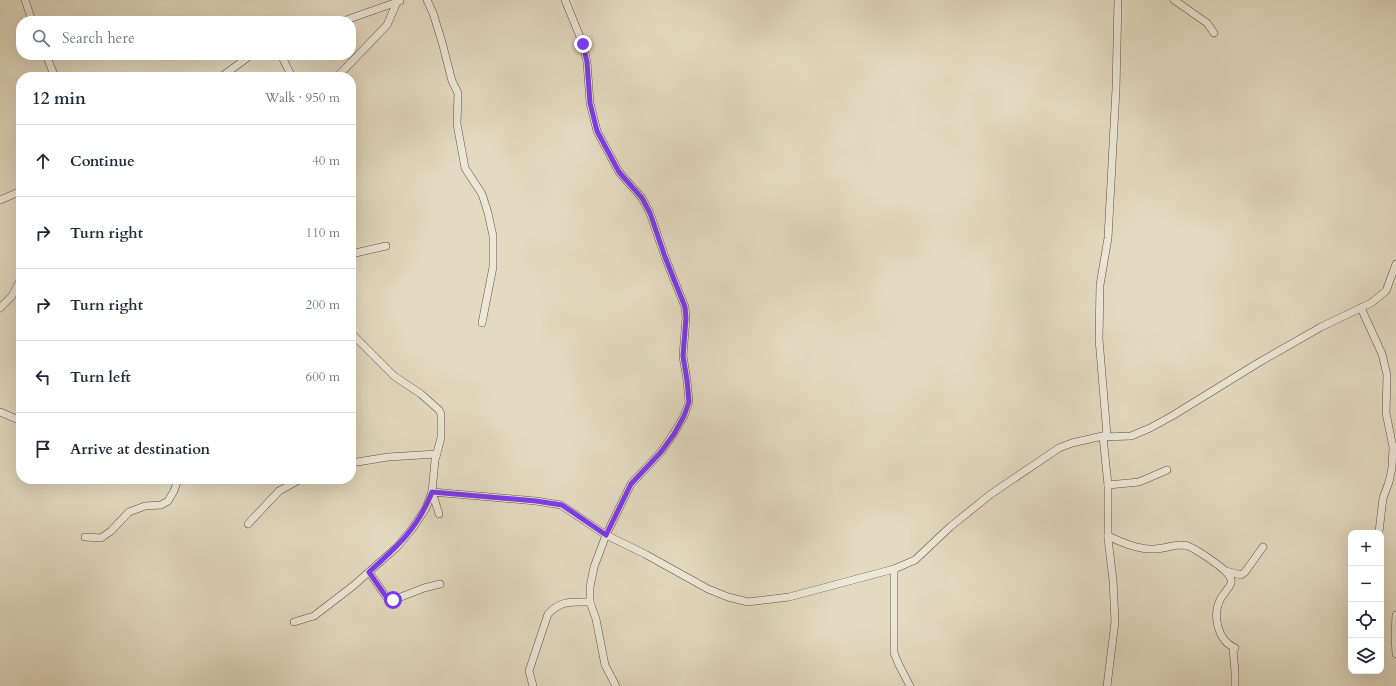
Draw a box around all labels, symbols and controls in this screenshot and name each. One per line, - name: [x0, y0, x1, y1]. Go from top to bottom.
- search box: [16, 16, 356, 60]
- icon: search: [30, 27, 52, 49]
- text: Search here: [62, 28, 135, 48]
- route end: [574, 35, 592, 53]
- text: 12 min: [32, 87, 86, 110]
- text: Walk · 950 m: [265, 89, 340, 107]
- icon: ahead: [32, 150, 54, 172]
- text: Continue: [70, 151, 135, 171]
- text: 40 m: [312, 152, 340, 170]
- icon: right: [32, 222, 54, 244]
- text: Turn right: [70, 223, 143, 243]
- text: 110 m: [306, 224, 340, 242]
- icon: right: [32, 294, 54, 316]
- text: Turn right: [70, 295, 143, 315]
- text: 200 m: [306, 296, 340, 314]
- icon: left: [32, 366, 54, 388]
- text: Turn left: [70, 367, 131, 387]
- text: 600 m: [306, 368, 340, 386]
- icon: arrive: [32, 438, 54, 460]
- text: Arrive at destination: [70, 439, 210, 459]
- map controls: [1348, 530, 1384, 674]
- button: +: [1348, 530, 1384, 566]
- button: −: [1348, 566, 1384, 602]
- route start: [384, 591, 402, 609]
- button: locate: [1348, 602, 1384, 638]
- button: layers: [1348, 638, 1384, 674]

